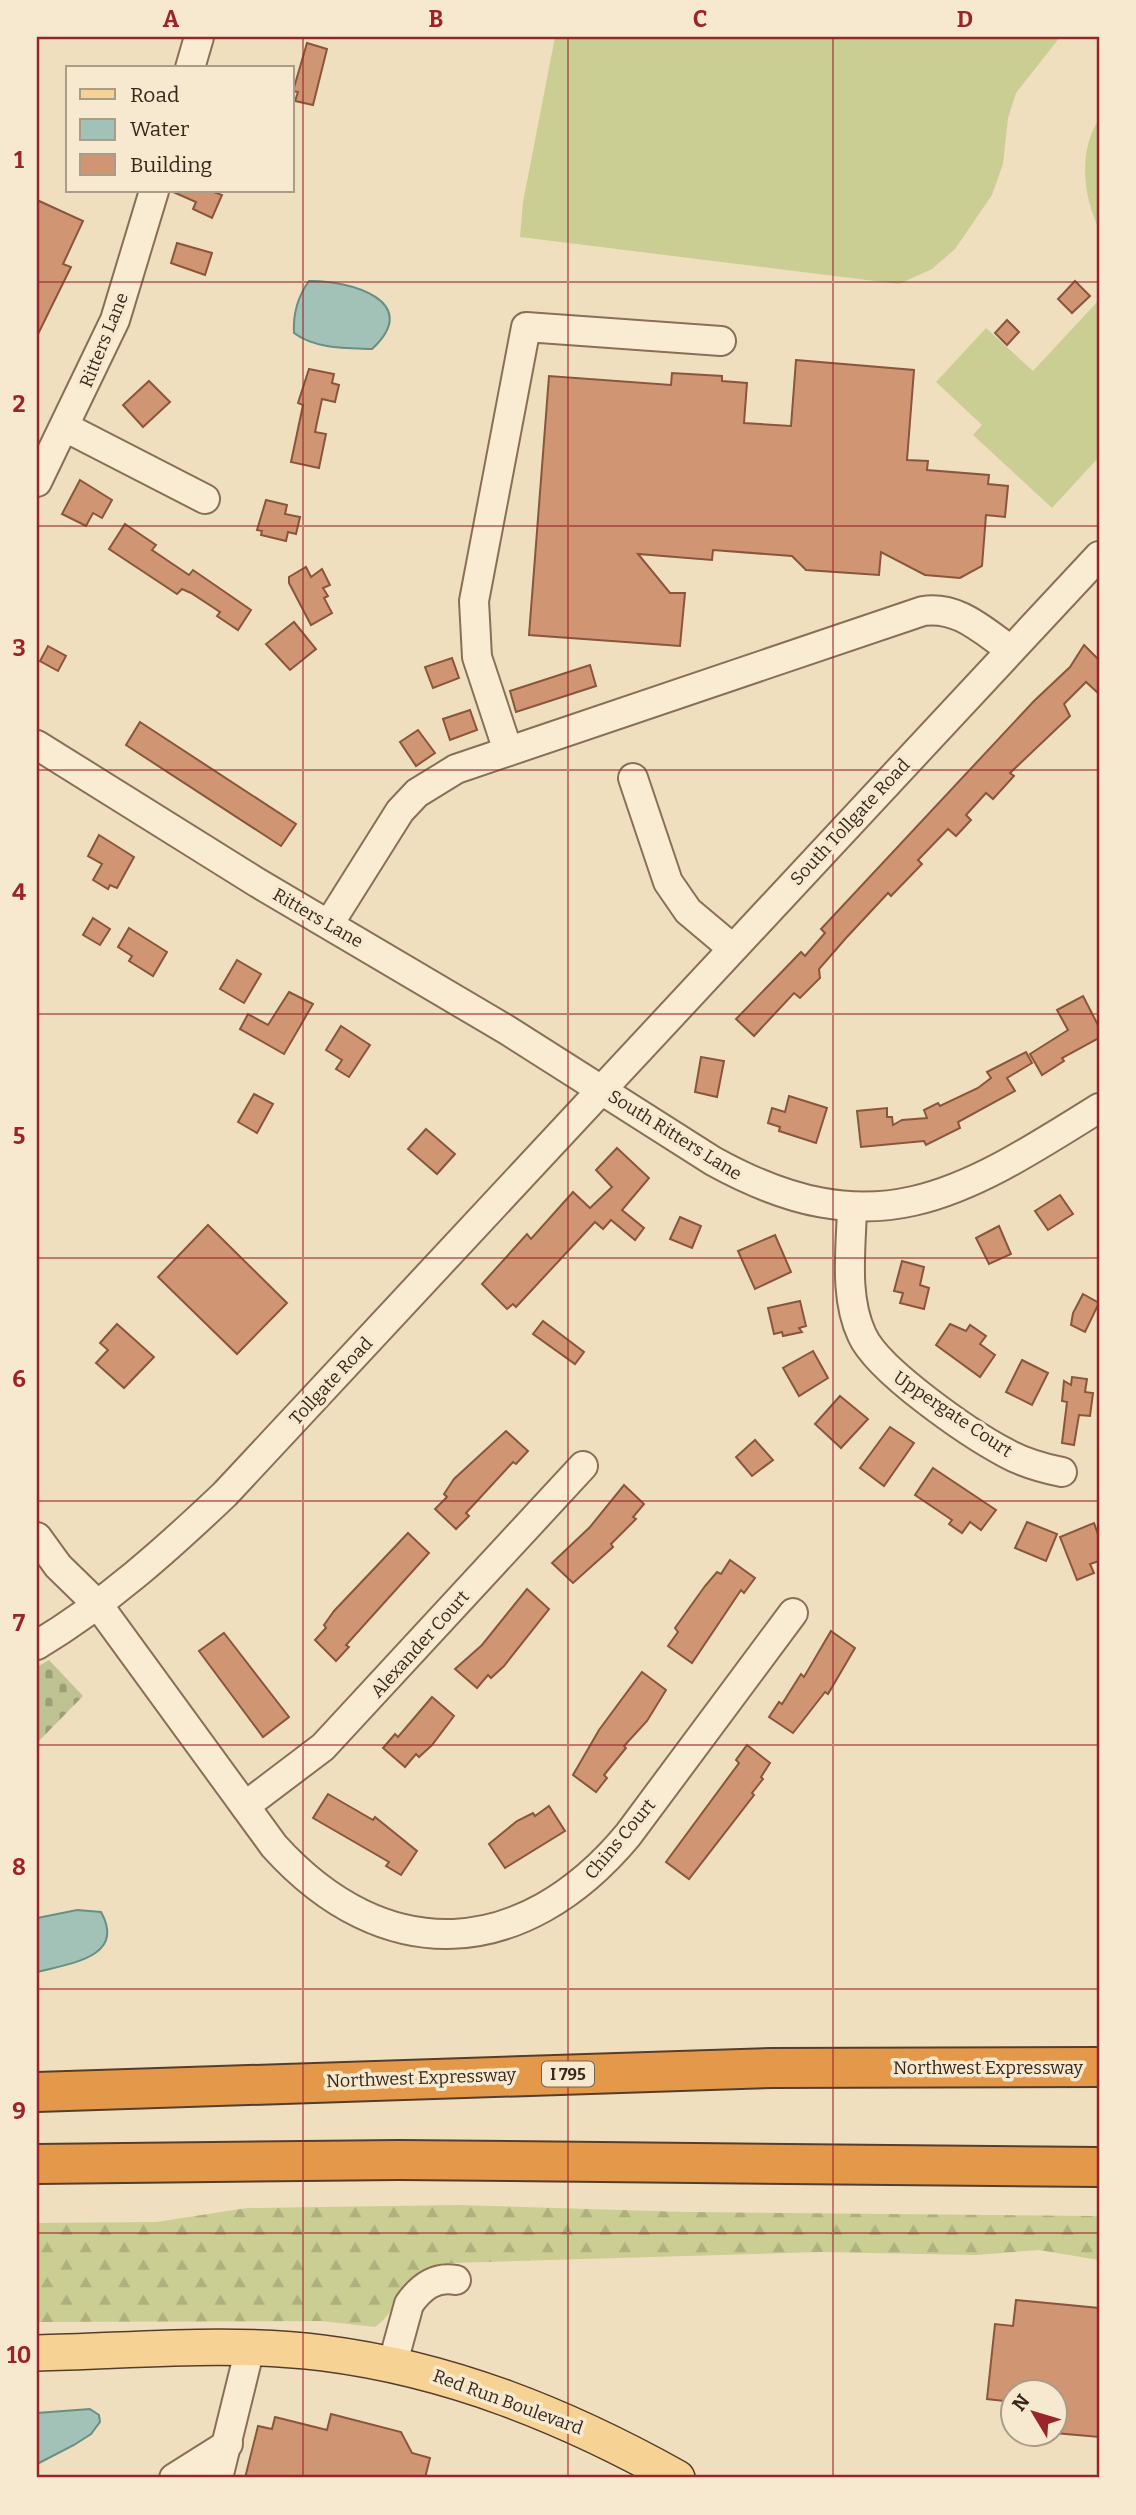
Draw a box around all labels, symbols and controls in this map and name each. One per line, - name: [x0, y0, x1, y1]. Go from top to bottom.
- text: A: [163, 5, 180, 33]
- text: B: [429, 5, 443, 33]
- text: C: [693, 5, 707, 33]
- text: D: [957, 5, 973, 33]
- legend: [66, 66, 294, 192]
- text: Road: [130, 82, 179, 108]
- text: Water: [130, 116, 189, 142]
- text: 1: [14, 146, 24, 174]
- text: Building: [130, 152, 213, 178]
- street label: Ritters Lane: [75, 289, 133, 391]
- text: 2: [13, 390, 26, 418]
- text: 3: [12, 634, 26, 662]
- street label: South Tollgate Road: [786, 754, 915, 890]
- text: 4: [12, 878, 26, 906]
- street label: Ritters Lane: [269, 883, 367, 953]
- street label: South Ritters Lane: [604, 1085, 746, 1185]
- text: 5: [13, 1122, 25, 1150]
- street label: Tollgate Road: [285, 1332, 377, 1429]
- text: 6: [12, 1365, 26, 1393]
- street label: Uppergate Court: [889, 1366, 1017, 1462]
- street label: Alexander Court: [366, 1585, 474, 1702]
- text: 7: [13, 1609, 26, 1637]
- street label: Chins Court: [580, 1794, 660, 1884]
- text: 8: [12, 1853, 26, 1881]
- street label: Northwest Expressway: [893, 2057, 1084, 2079]
- road number: I 795: [542, 2062, 594, 2086]
- street label: Northwest Expressway: [326, 2064, 517, 2092]
- text: 9: [12, 2097, 26, 2125]
- text: 10: [7, 2341, 31, 2369]
- street label: Red Run Boulevard: [430, 2365, 586, 2439]
- north arrow: [1000, 2378, 1070, 2448]
- text: N: [1007, 2390, 1035, 2416]

